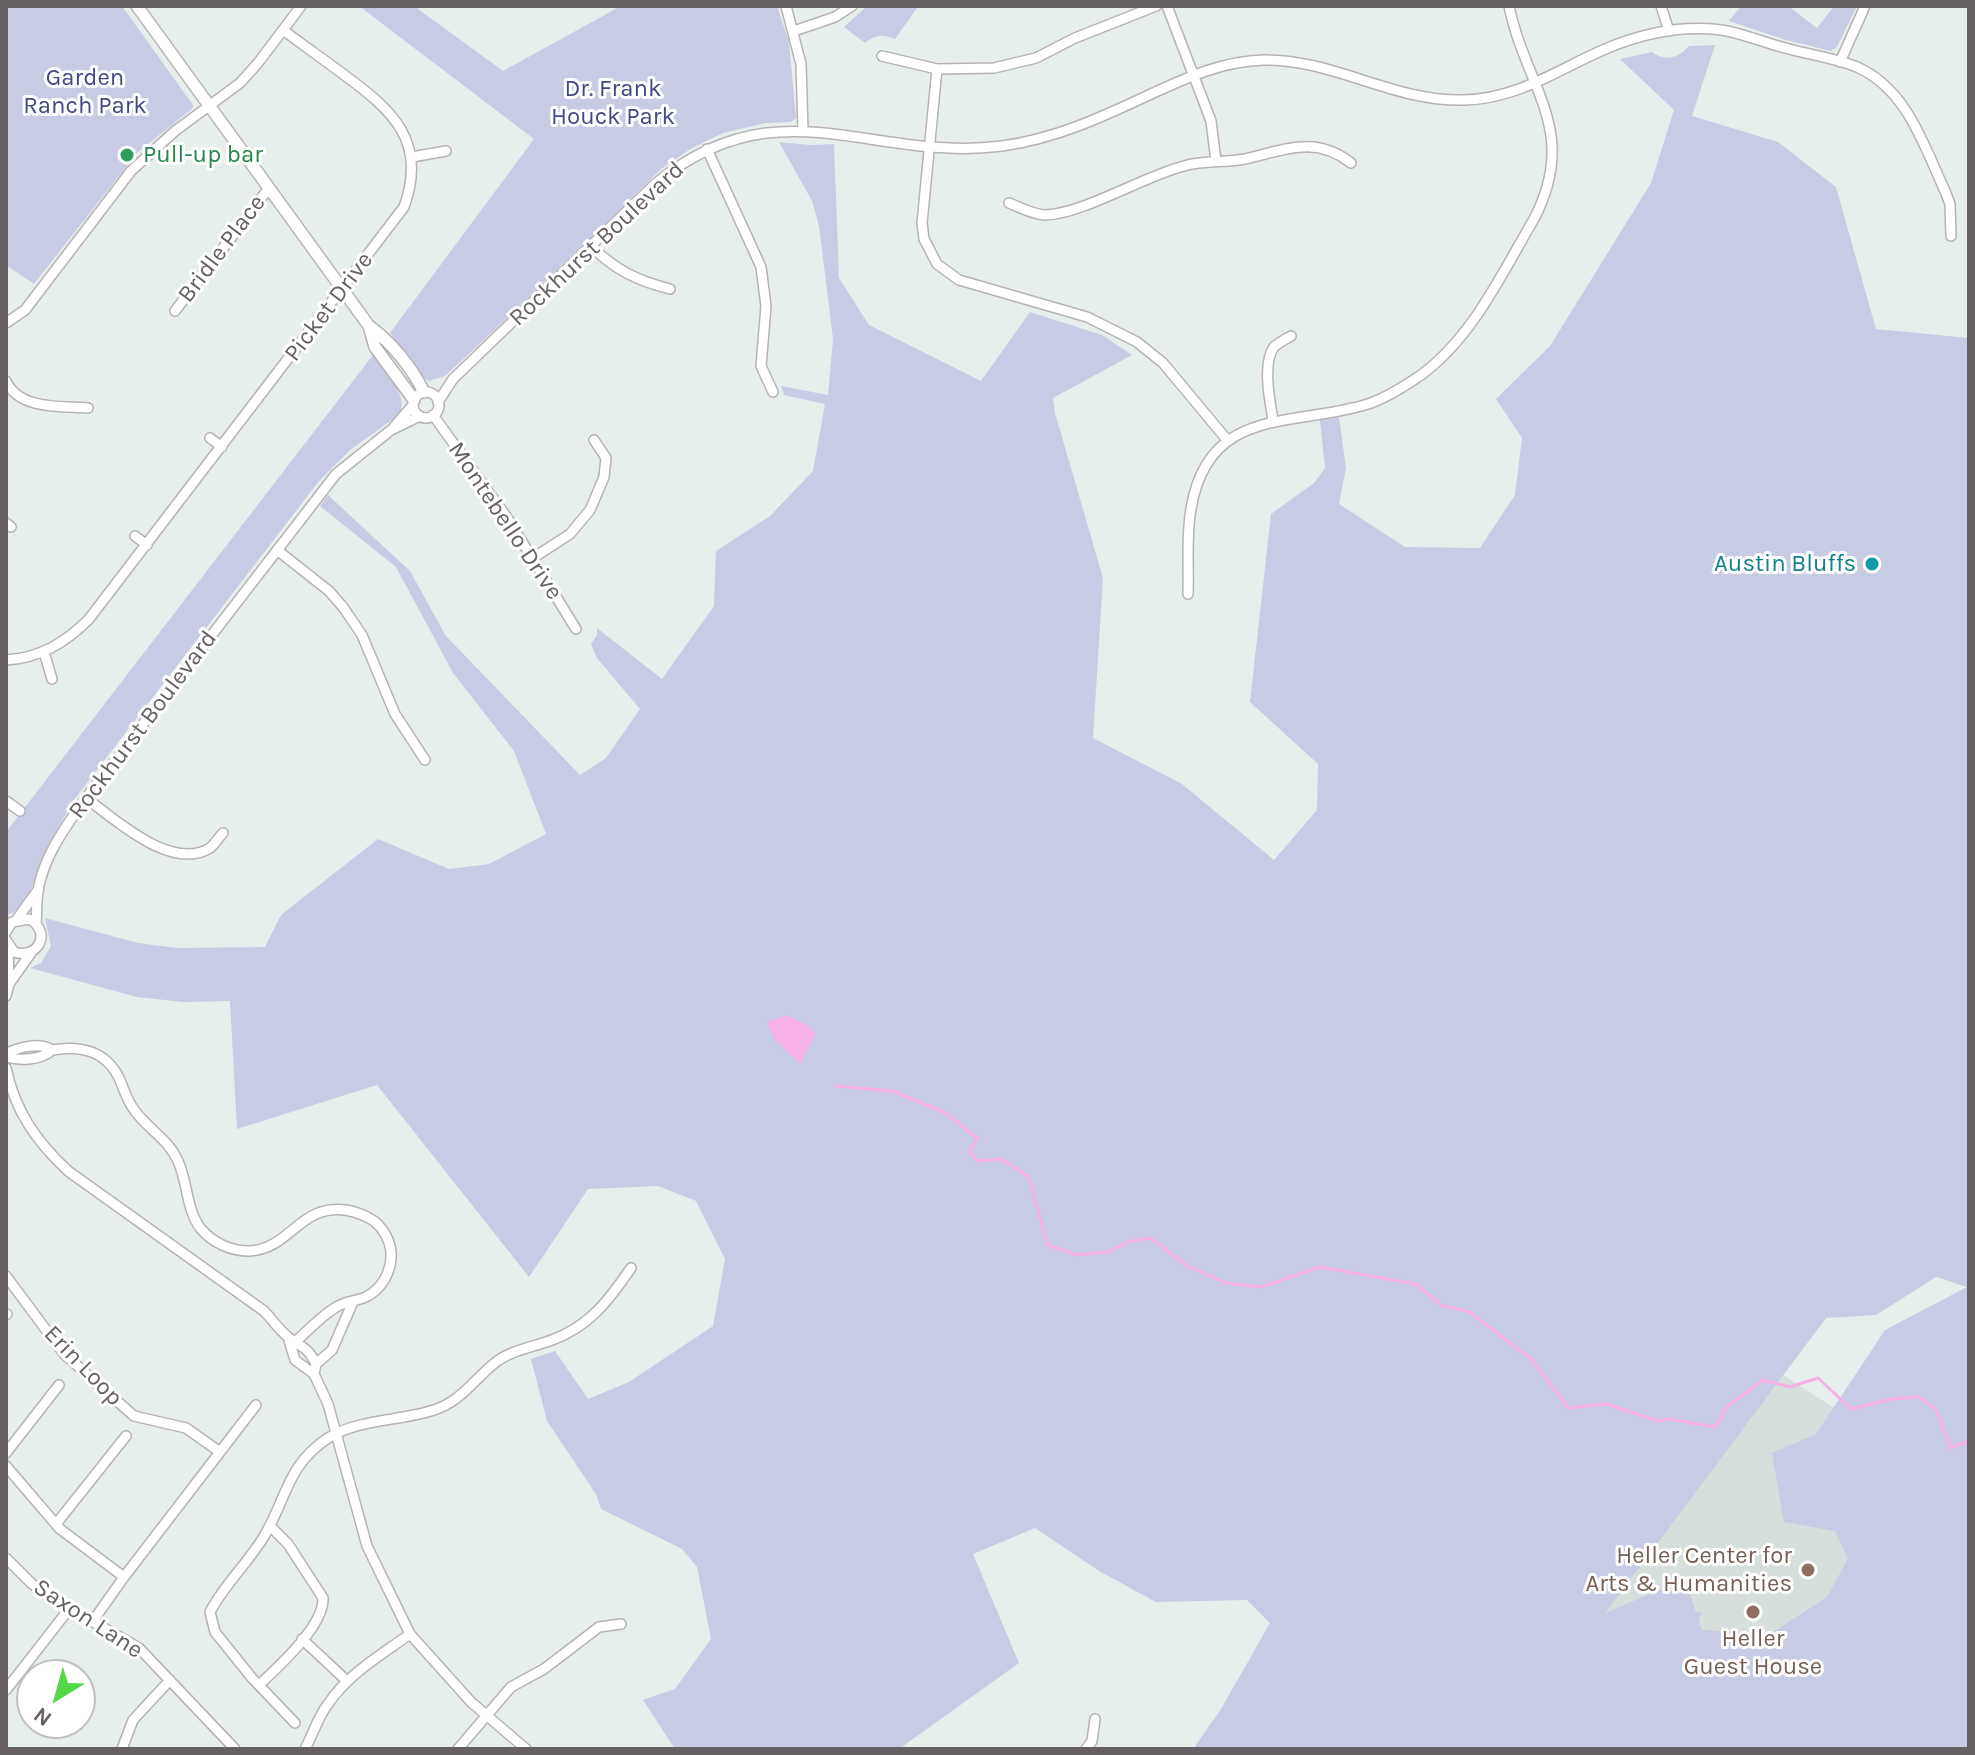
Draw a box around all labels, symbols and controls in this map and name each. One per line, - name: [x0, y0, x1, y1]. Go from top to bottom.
- park label: Garden Ranch Park: [23, 64, 147, 120]
- park label: Dr. Frank Houck Park: [551, 75, 675, 131]
- place label: Pull-up bar: [143, 141, 263, 169]
- marker: Pull-up bar: [118, 146, 136, 164]
- street label: Rockhurst Boulevard: [504, 156, 690, 332]
- street label: Bridle Place: [172, 189, 272, 309]
- street label: Picket Drive: [279, 247, 379, 367]
- street label: Montebello Drive: [442, 437, 568, 605]
- place label: Austin Bluffs: [1714, 550, 1856, 578]
- marker: Austin Bluffs: [1863, 555, 1881, 573]
- street label: Rockhurst Boulevard: [63, 625, 223, 825]
- street label: Erin Loop: [38, 1320, 128, 1412]
- place label: Heller Center for Arts & Humanities: [1586, 1542, 1792, 1598]
- marker: Heller Center for Arts & Humanities: [1799, 1561, 1817, 1579]
- street label: Saxon Lane: [28, 1573, 148, 1665]
- marker: Heller Guest House: [1744, 1603, 1762, 1621]
- place label: Heller Guest House: [1684, 1625, 1822, 1681]
- north arrow: [16, 1659, 96, 1739]
- text: N: [29, 1701, 57, 1732]

